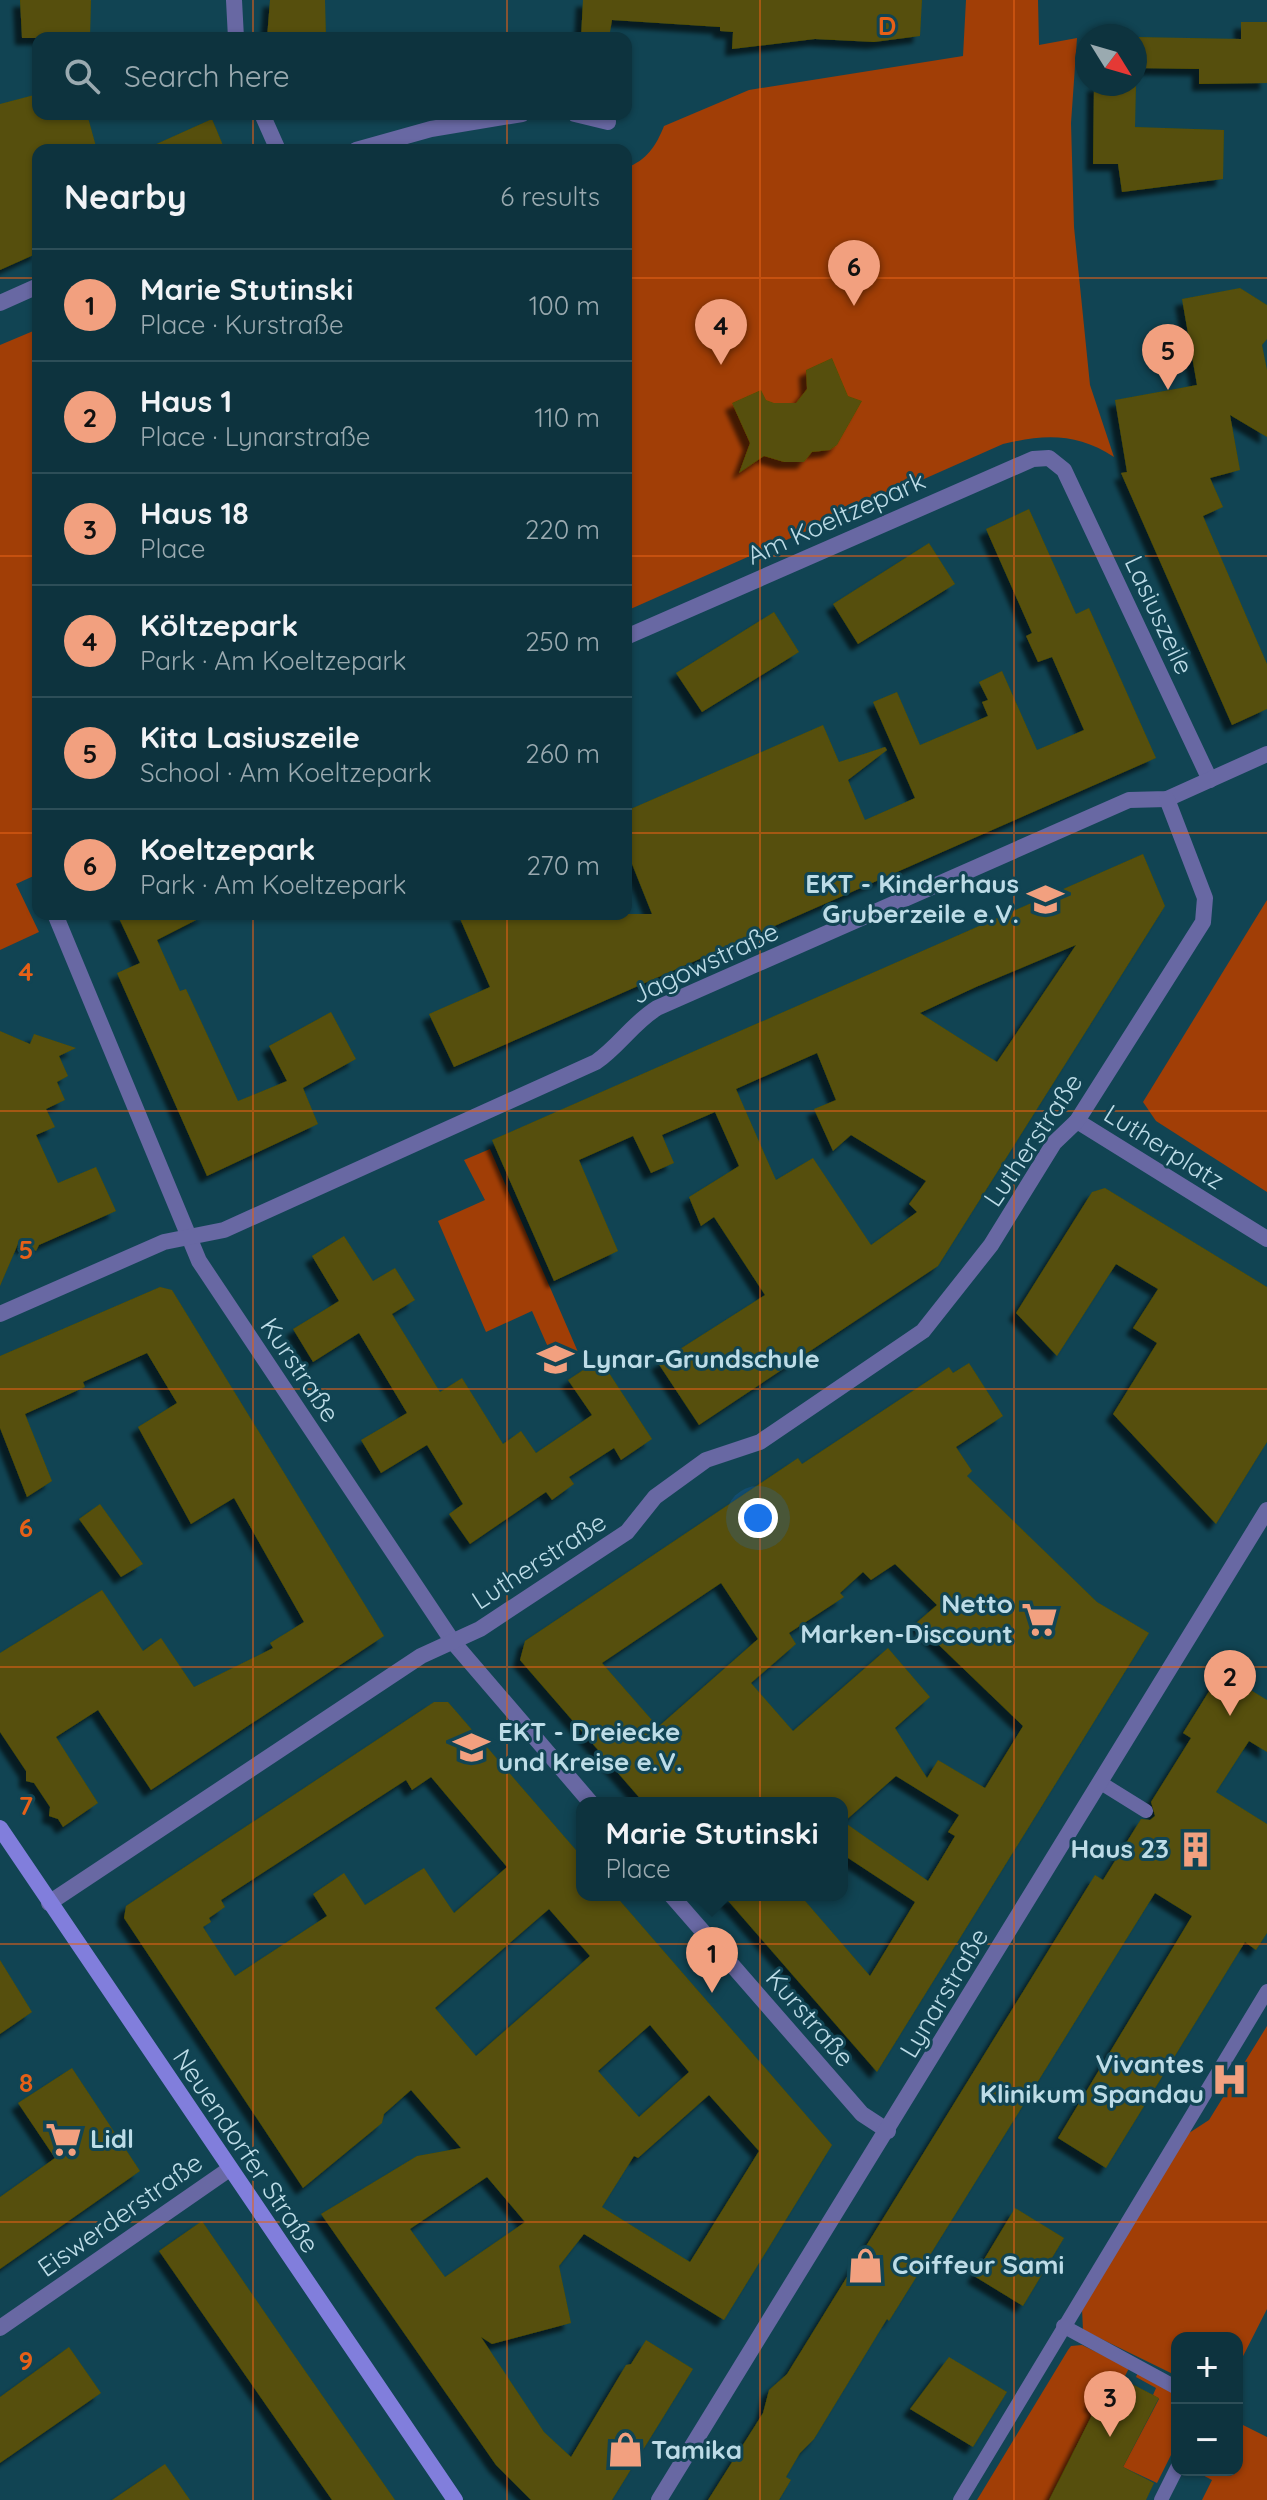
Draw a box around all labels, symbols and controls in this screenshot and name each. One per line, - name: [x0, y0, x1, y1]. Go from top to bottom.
- text: D: [878, 9, 896, 42]
- north arrow: [1075, 24, 1147, 96]
- search box: [32, 32, 632, 120]
- icon: search: [60, 54, 104, 98]
- text: Search here: [124, 57, 290, 95]
- text: Nearby: [64, 175, 187, 218]
- text: 6 results: [500, 180, 600, 213]
- pin: 6: [828, 240, 880, 306]
- text: Marie Stutinski: [140, 270, 353, 308]
- text: 1: [85, 289, 95, 322]
- text: 100 m: [529, 289, 600, 322]
- pin: 4: [695, 299, 747, 365]
- text: Place · Kurstraße: [140, 308, 344, 341]
- pin: 5: [1142, 324, 1194, 390]
- text: Haus 1: [140, 382, 232, 420]
- text: 2: [83, 401, 97, 434]
- text: 110 m: [534, 401, 600, 434]
- text: Place · Lynarstraße: [140, 420, 370, 453]
- street label: Am Koeltzepark: [741, 463, 930, 572]
- text: Haus 18: [140, 494, 249, 532]
- text: 3: [83, 513, 97, 546]
- text: 220 m: [525, 513, 600, 546]
- text: Place: [140, 532, 205, 565]
- street label: Lasiuszeile: [1118, 550, 1201, 679]
- text: Költzepark: [140, 606, 298, 644]
- text: 4: [82, 625, 98, 658]
- text: 250 m: [525, 625, 600, 658]
- text: Park · Am Koeltzepark: [140, 644, 406, 677]
- text: Kita Lasiuszeile: [140, 718, 360, 756]
- text: 5: [83, 737, 97, 770]
- text: 260 m: [525, 737, 600, 770]
- text: School · Am Koeltzepark: [140, 756, 432, 789]
- text: Koeltzepark: [140, 830, 315, 868]
- text: 6: [83, 849, 97, 882]
- text: 270 m: [526, 849, 600, 882]
- place label: EKT - Kinderhaus Gruberzeile e.V.: [805, 867, 1019, 930]
- text: Park · Am Koeltzepark: [140, 868, 406, 901]
- school or university icon: EKT - Kinderhaus Gruberzeile e.V.: [1026, 880, 1064, 918]
- street label: Jagowstraße: [626, 914, 784, 1011]
- text: 4: [18, 955, 34, 988]
- street label: Lutherstraße: [976, 1067, 1089, 1213]
- street label: Lutherplatz: [1098, 1097, 1231, 1197]
- text: 5: [19, 1233, 33, 1266]
- street label: Kurstraße: [253, 1311, 347, 1428]
- school or university icon: Lynar-Grundschule: [537, 1340, 575, 1378]
- place label: Lynar-Grundschule: [582, 1342, 820, 1375]
- your location: [738, 1498, 778, 1538]
- street label: Lutherstraße: [465, 1505, 612, 1616]
- text: 6: [19, 1511, 33, 1544]
- place label: Netto Marken-Discount: [800, 1587, 1013, 1650]
- supermarket icon: Netto Marken-Discount: [1020, 1600, 1058, 1638]
- pin: 2: [1204, 1650, 1256, 1716]
- place label: EKT - Dreiecke und Kreise e.V.: [498, 1715, 682, 1778]
- school or university icon: EKT - Dreiecke und Kreise e.V.: [453, 1728, 491, 1766]
- text: 7: [19, 1789, 33, 1822]
- popup: [576, 1797, 848, 1901]
- text: Marie Stutinski: [605, 1814, 819, 1852]
- building icon: Haus 23: [1176, 1830, 1214, 1868]
- place label: Haus 23: [1070, 1832, 1169, 1865]
- text: Place: [605, 1852, 671, 1885]
- street label: Lynarstraße: [892, 1922, 995, 2064]
- pin: 1: [686, 1927, 738, 1993]
- street label: Kurstraße: [759, 1962, 862, 2073]
- street label: Neuendorfer Straße: [166, 2042, 327, 2259]
- place label: Vivantes Klinikum Spandau: [980, 2047, 1204, 2110]
- hospital icon: Vivantes Klinikum Spandau: [1211, 2060, 1249, 2098]
- text: 8: [19, 2066, 33, 2099]
- supermarket icon: Lidl: [45, 2120, 83, 2158]
- place label: Lidl: [90, 2122, 134, 2155]
- street label: Eiswerderstraße: [31, 2146, 208, 2284]
- shop icon: Coiffeur Sami: [847, 2246, 885, 2284]
- place label: Coiffeur Sami: [892, 2248, 1065, 2281]
- map controls: [1171, 2332, 1243, 2476]
- button: +: [1171, 2332, 1243, 2404]
- text: 9: [19, 2344, 33, 2377]
- pin: 3: [1084, 2371, 1136, 2437]
- button: −: [1171, 2404, 1243, 2476]
- shop icon: Tamika: [606, 2431, 644, 2469]
- place label: Tamika: [651, 2433, 742, 2466]

